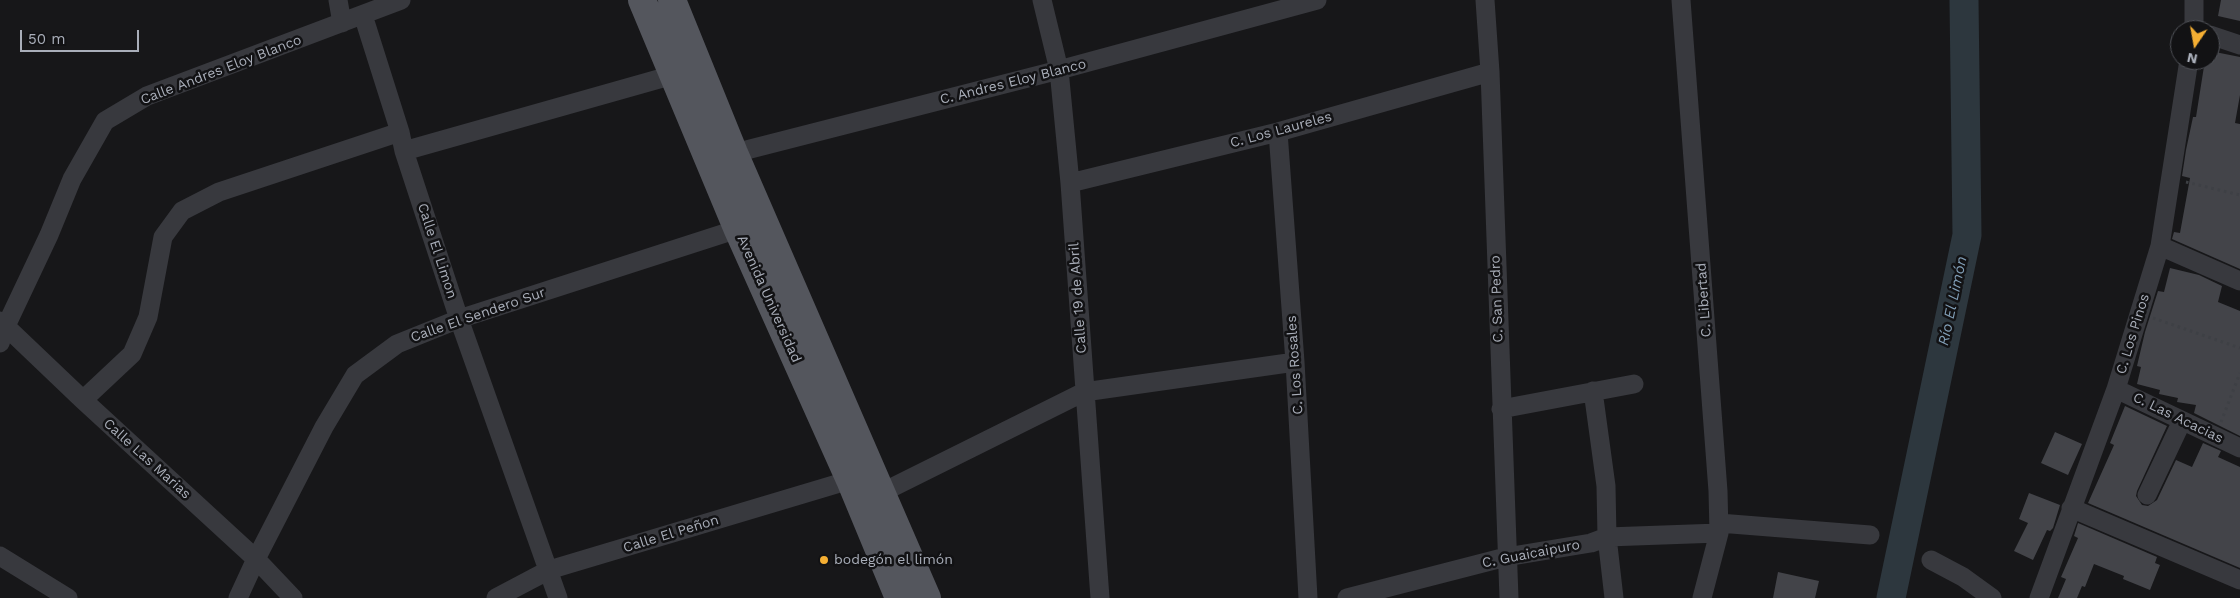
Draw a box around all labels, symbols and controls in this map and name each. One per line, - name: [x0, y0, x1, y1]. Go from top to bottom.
- scale bar: [22, 20, 141, 52]
- north arrow: [2170, 20, 2220, 70]
- text: 50 m: [28, 30, 65, 48]
- street label: Calle Andres Eloy Blanco: [138, 32, 304, 108]
- text: N: [2185, 50, 2199, 68]
- street label: C. Andres Eloy Blanco: [938, 56, 1088, 108]
- street label: C. Los Laureles: [1228, 108, 1334, 152]
- street label: Calle El Limon: [414, 201, 460, 301]
- street label: Avenida Universidad: [733, 233, 805, 365]
- street label: Calle 19 de Abril: [1066, 242, 1090, 354]
- street label: C. San Pedro: [1487, 255, 1507, 343]
- water label: Río El Limón: [1935, 255, 1971, 347]
- street label: C. Libertad: [1693, 262, 1715, 338]
- street label: Calle El Sendero Sur: [408, 284, 548, 346]
- street label: C. Los Pinos: [2113, 292, 2153, 376]
- street label: C. Los Rosales: [1283, 315, 1307, 415]
- street label: C. Las Acacias: [2130, 389, 2226, 447]
- street label: Calle Las Marias: [100, 415, 194, 503]
- street label: Calle El Peñon: [621, 511, 721, 557]
- street label: C. Guaicaipuro: [1481, 536, 1581, 572]
- place label: bodegón el limón: [834, 552, 953, 568]
- marker: bodegón el limón: [818, 554, 830, 566]

